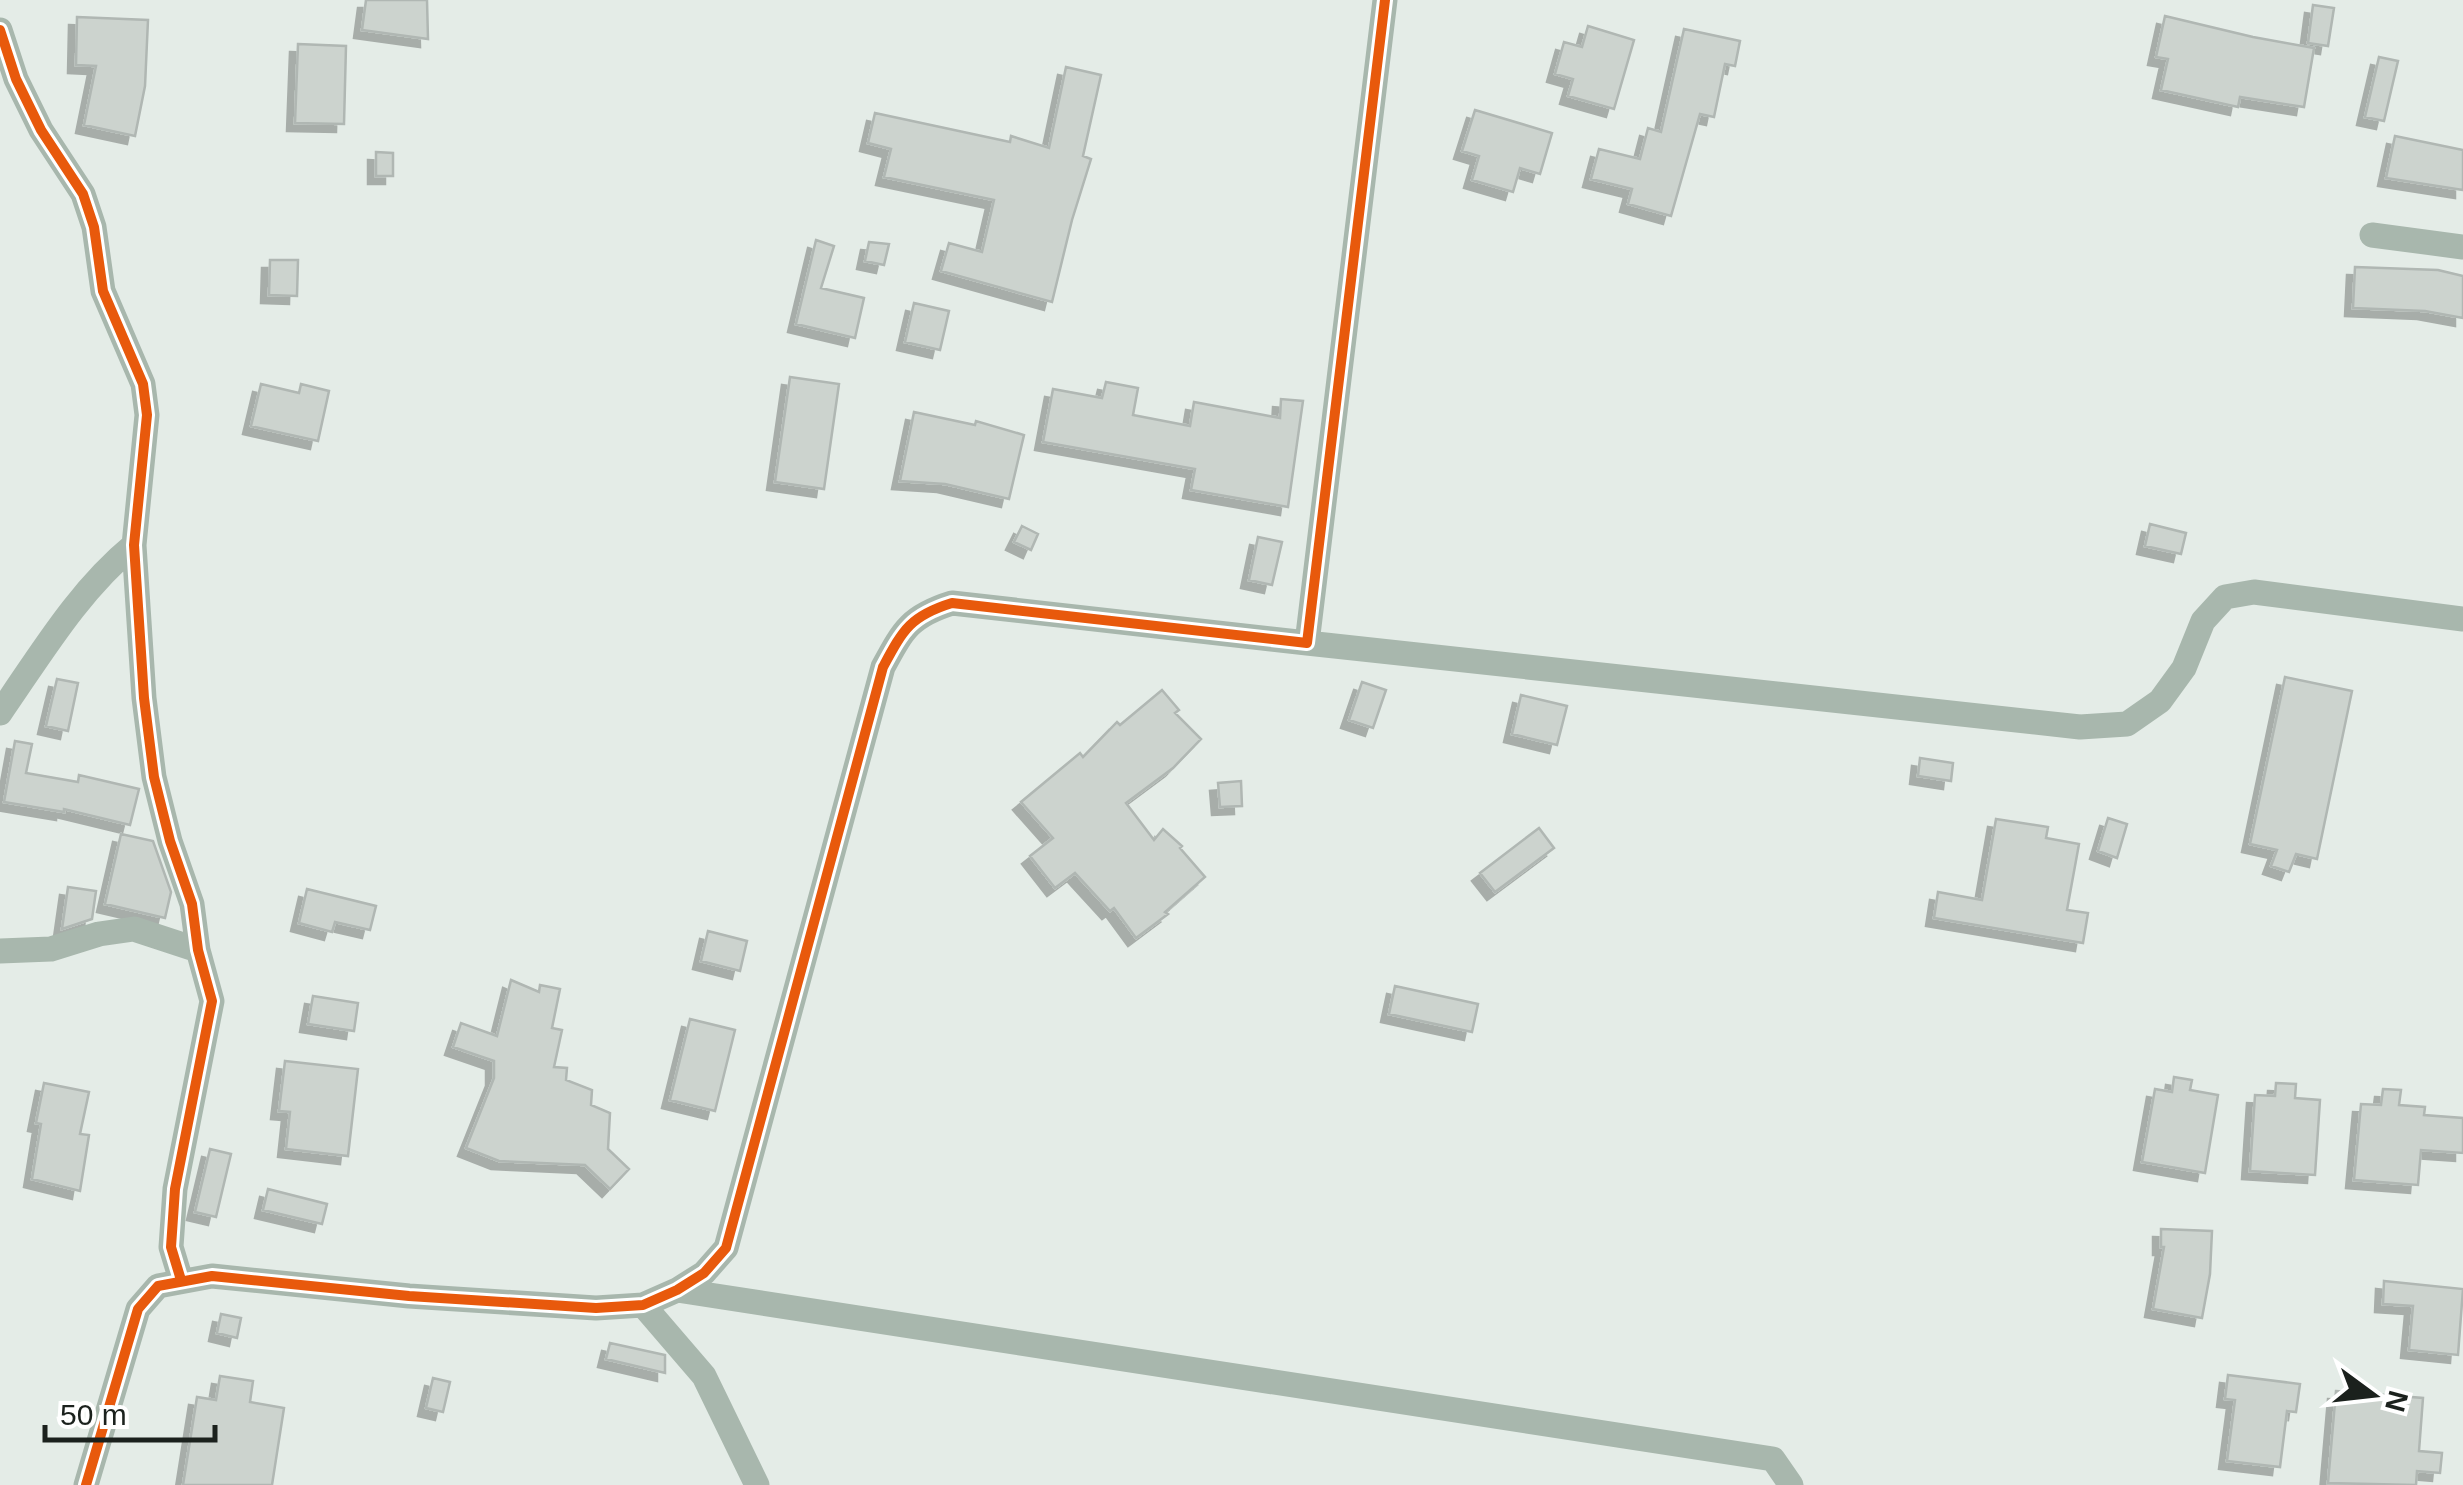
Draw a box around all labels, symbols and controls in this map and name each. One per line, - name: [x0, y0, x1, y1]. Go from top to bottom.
- north arrow: [2323, 1345, 2423, 1445]
- scale bar: [45, 1380, 215, 1442]
- text: N: [2379, 1388, 2414, 1415]
- text: 50 m: [60, 1398, 127, 1431]

